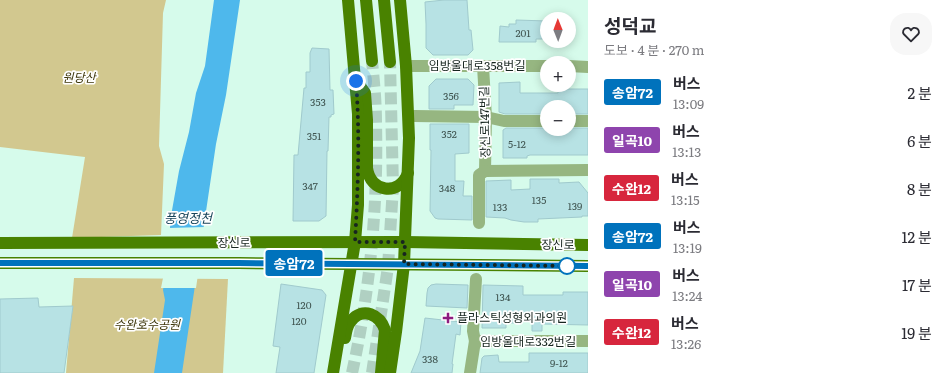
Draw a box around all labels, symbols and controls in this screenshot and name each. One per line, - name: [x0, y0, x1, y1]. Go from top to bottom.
- text: 성덕교: [604, 11, 656, 39]
- north arrow: [540, 12, 576, 48]
- map controls: [540, 12, 576, 136]
- button: heart: [890, 13, 932, 55]
- house number: 201: [516, 25, 530, 40]
- text: 도보 · 4 분 · 270 m: [604, 40, 704, 59]
- street label: 임방울대로358번길: [429, 56, 525, 74]
- button: +: [540, 56, 576, 92]
- park label: 원당산: [62, 68, 98, 86]
- your location: [346, 71, 366, 91]
- text: 버스: [673, 71, 701, 94]
- text: 2 분: [908, 81, 932, 104]
- text: 송암72: [612, 82, 653, 102]
- street label: 장신로147번길: [474, 86, 494, 158]
- house number: 356: [443, 88, 460, 103]
- house number: 353: [310, 94, 326, 109]
- text: 13:09: [673, 94, 704, 113]
- button: −: [540, 100, 576, 136]
- text: 버스: [672, 119, 700, 142]
- house number: 352: [441, 126, 457, 141]
- house number: 351: [307, 128, 321, 143]
- text: 6 분: [907, 129, 932, 152]
- text: 일곡10: [612, 130, 652, 150]
- house number: 5-12: [508, 136, 526, 151]
- text: 13:13: [672, 142, 701, 161]
- text: 버스: [671, 167, 699, 190]
- text: 8 분: [907, 177, 932, 200]
- house number: 347: [302, 178, 318, 193]
- text: 수완12: [612, 178, 651, 198]
- house number: 348: [439, 180, 456, 195]
- text: 13:15: [671, 190, 700, 209]
- house number: 135: [532, 192, 546, 207]
- house number: 139: [568, 198, 582, 213]
- house number: 133: [493, 199, 507, 214]
- water label: 풍영정천: [164, 208, 213, 227]
- text: 버스: [673, 215, 701, 238]
- text: 12 분: [901, 225, 932, 248]
- text: 송암72: [612, 226, 653, 246]
- street label: 장신로: [217, 233, 251, 251]
- street label: 장신로: [541, 235, 575, 253]
- text: 13:19: [673, 238, 702, 257]
- line badge: 송암72: [266, 250, 322, 276]
- text: 송암72: [273, 253, 315, 273]
- unlabelled marker: [558, 257, 576, 275]
- text: 버스: [672, 263, 700, 286]
- text: 17 분: [902, 273, 932, 296]
- text: 일곡10: [612, 274, 652, 294]
- text: 13:24: [672, 286, 702, 305]
- house number: 134: [496, 289, 511, 304]
- house number: 120: [297, 297, 312, 312]
- place label: 플라스틱성형외과의원: [457, 308, 567, 326]
- text: 버스: [671, 311, 699, 334]
- marker: 플라스틱성형외과의원: [442, 312, 454, 324]
- house number: 120: [292, 313, 307, 328]
- park label: 수완호수공원: [114, 315, 181, 333]
- text: 19 분: [901, 321, 932, 344]
- text: 수완12: [612, 322, 651, 342]
- street label: 임방울대로332번길: [480, 332, 576, 350]
- text: 13:26: [671, 334, 701, 353]
- house number: 338: [422, 351, 439, 366]
- house number: 9-12: [550, 355, 568, 370]

